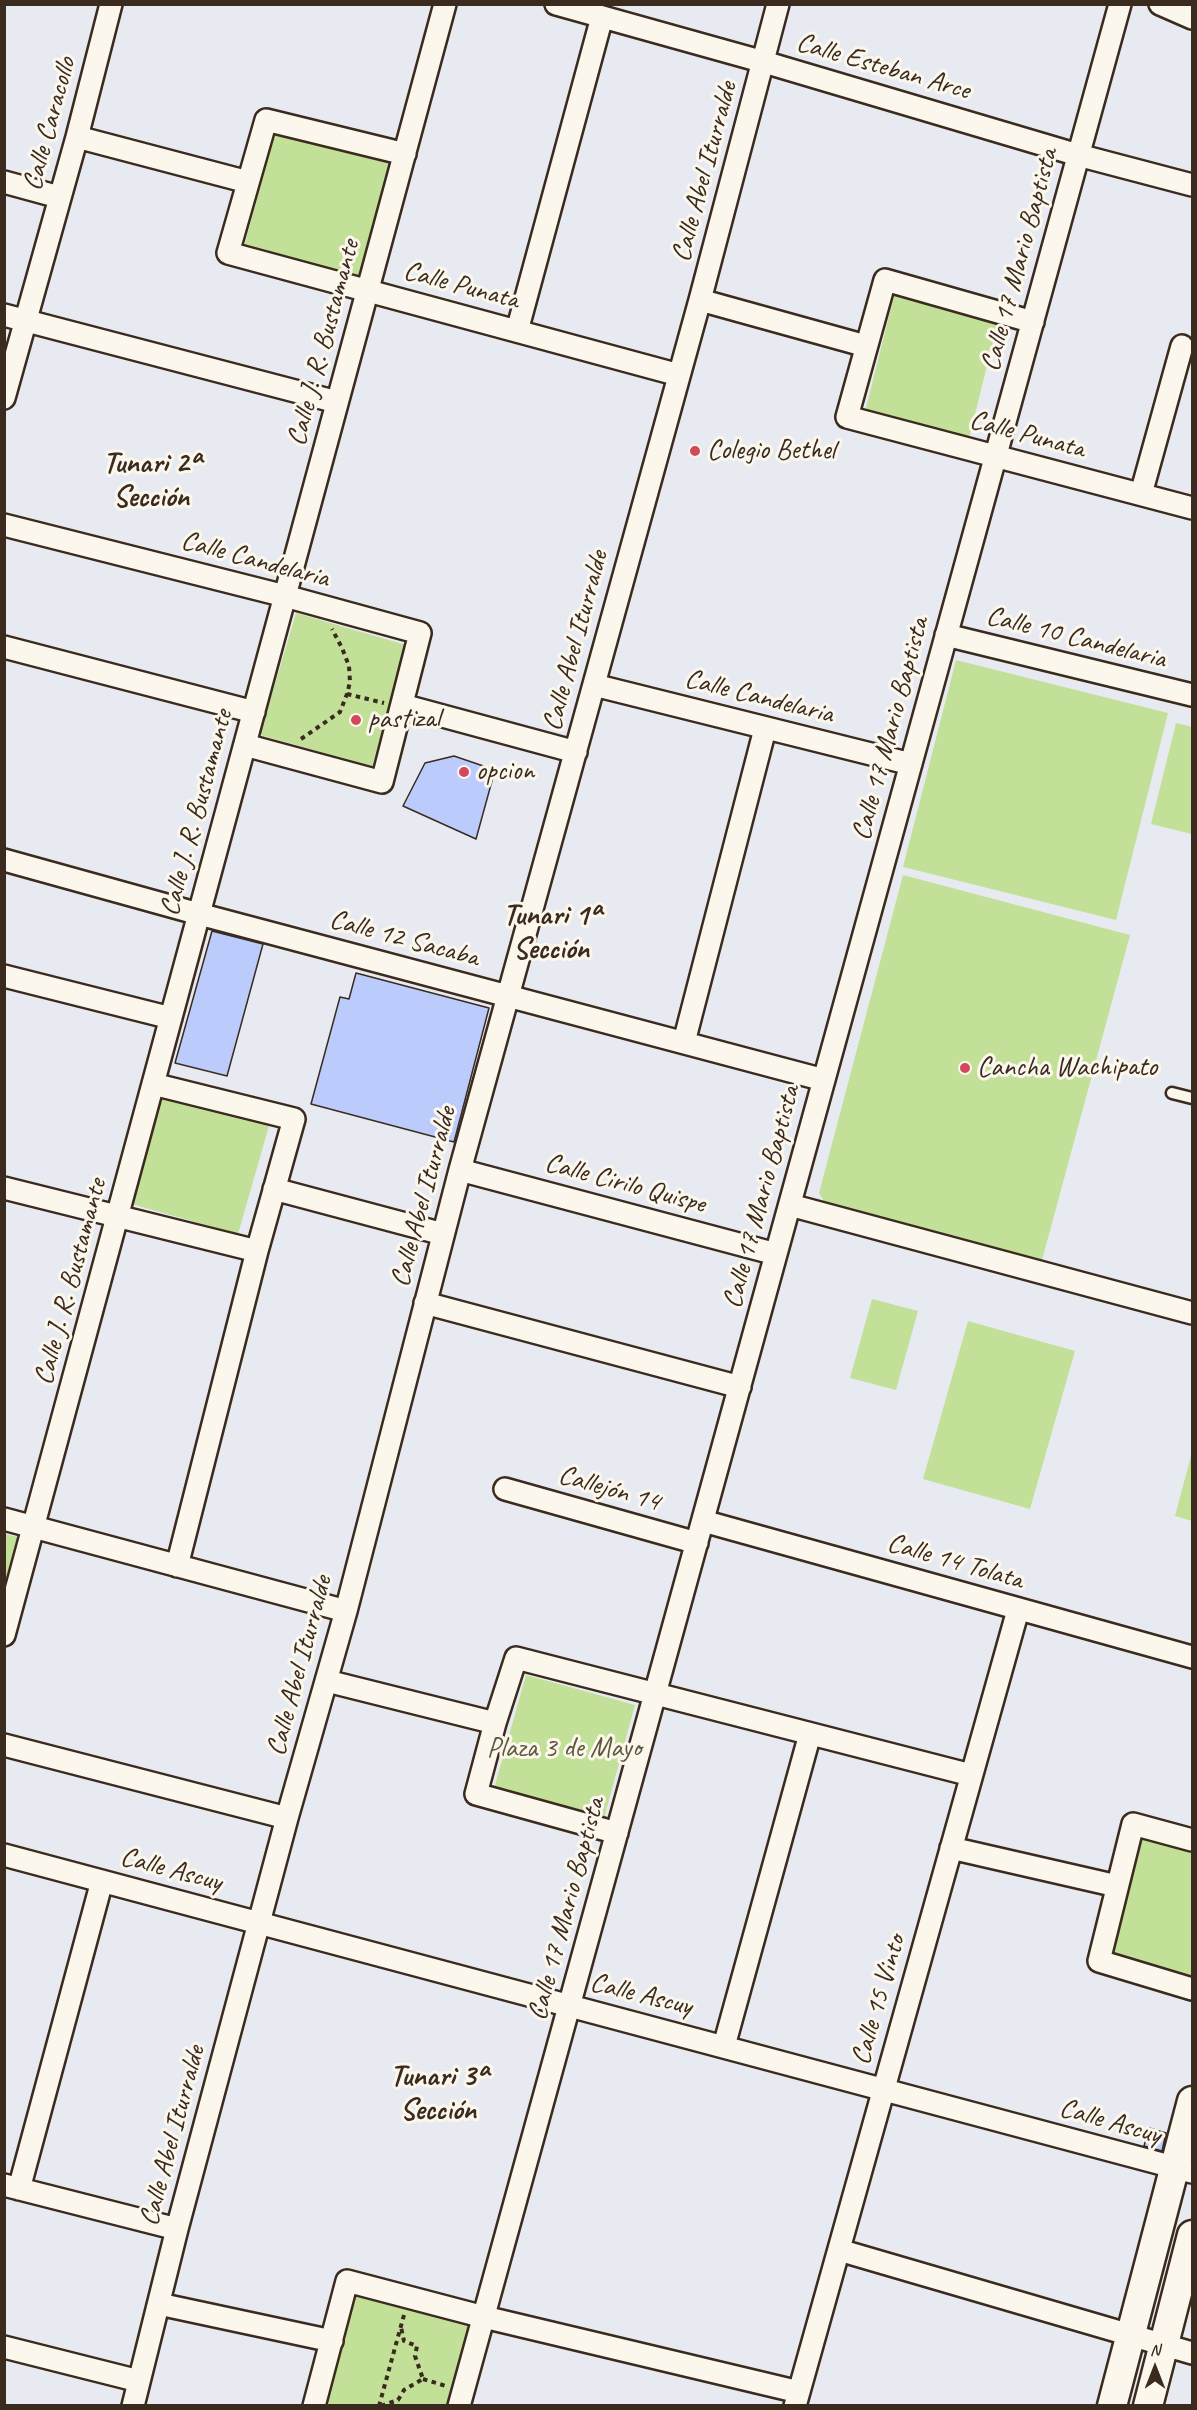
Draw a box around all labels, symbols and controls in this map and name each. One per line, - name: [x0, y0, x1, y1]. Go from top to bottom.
- street label: Calle Esteban Arce: [792, 26, 974, 108]
- street label: Calle Caracollo: [16, 54, 84, 194]
- street label: Calle Abel Iturralde: [665, 78, 745, 266]
- street label: Calle 17 Mario Baptista: [974, 145, 1066, 375]
- street label: Calle J. R. Bustamante: [280, 236, 368, 450]
- street label: Calle Punata: [400, 255, 522, 317]
- street label: Calle Punata: [966, 404, 1088, 466]
- place label: Colegio Bethel: [707, 434, 835, 468]
- marker: Colegio Bethel: [688, 444, 702, 458]
- district label: Tunari 2ª Sección: [103, 446, 199, 516]
- street label: Calle Candelaria: [177, 524, 333, 596]
- street label: Calle Abel Iturralde: [536, 547, 616, 735]
- street label: Calle 10 Candelaria: [983, 599, 1169, 677]
- street label: Calle 17 Mario Baptista: [845, 614, 937, 844]
- street label: Calle Candelaria: [681, 662, 837, 732]
- place label: pastizal: [368, 703, 440, 737]
- street label: Calle J. R. Bustamante: [153, 706, 241, 920]
- marker: pastizal: [349, 713, 363, 727]
- place label: opcion: [476, 755, 534, 789]
- marker: opcion: [457, 765, 471, 779]
- district label: Tunari 1ª Sección: [503, 898, 599, 968]
- street label: Calle 12 Sacaba: [326, 903, 482, 975]
- place label: Cancha Wachipato: [977, 1051, 1157, 1085]
- marker: Cancha Wachipato: [958, 1061, 972, 1075]
- street label: Calle 17 Mario Baptista: [716, 1082, 808, 1312]
- street label: Calle Abel Iturralde: [384, 1103, 464, 1291]
- street label: Calle Cirilo Quispe: [541, 1146, 709, 1222]
- street label: Calle J. R. Bustamante: [27, 1175, 115, 1389]
- street label: Callejón 14: [554, 1458, 664, 1520]
- street label: Calle 14 Tolata: [883, 1527, 1027, 1597]
- street label: Calle Abel Iturralde: [260, 1572, 340, 1760]
- park label: Plaza 3 de Mayo: [487, 1732, 641, 1766]
- street label: Calle 17 Mario Baptista: [521, 1794, 613, 2024]
- street label: Calle Ascuy: [116, 1840, 226, 1900]
- street label: Calle 15 Vinto: [844, 1931, 914, 2069]
- street label: Calle Ascuy: [587, 1966, 695, 2024]
- street label: Calle Abel Iturralde: [133, 2042, 213, 2230]
- district label: Tunari 3ª Sección: [390, 2059, 486, 2130]
- street label: Calle Ascuy: [1055, 2092, 1165, 2152]
- north arrow: [1125, 2338, 1185, 2398]
- text: N: [1150, 2340, 1160, 2360]

